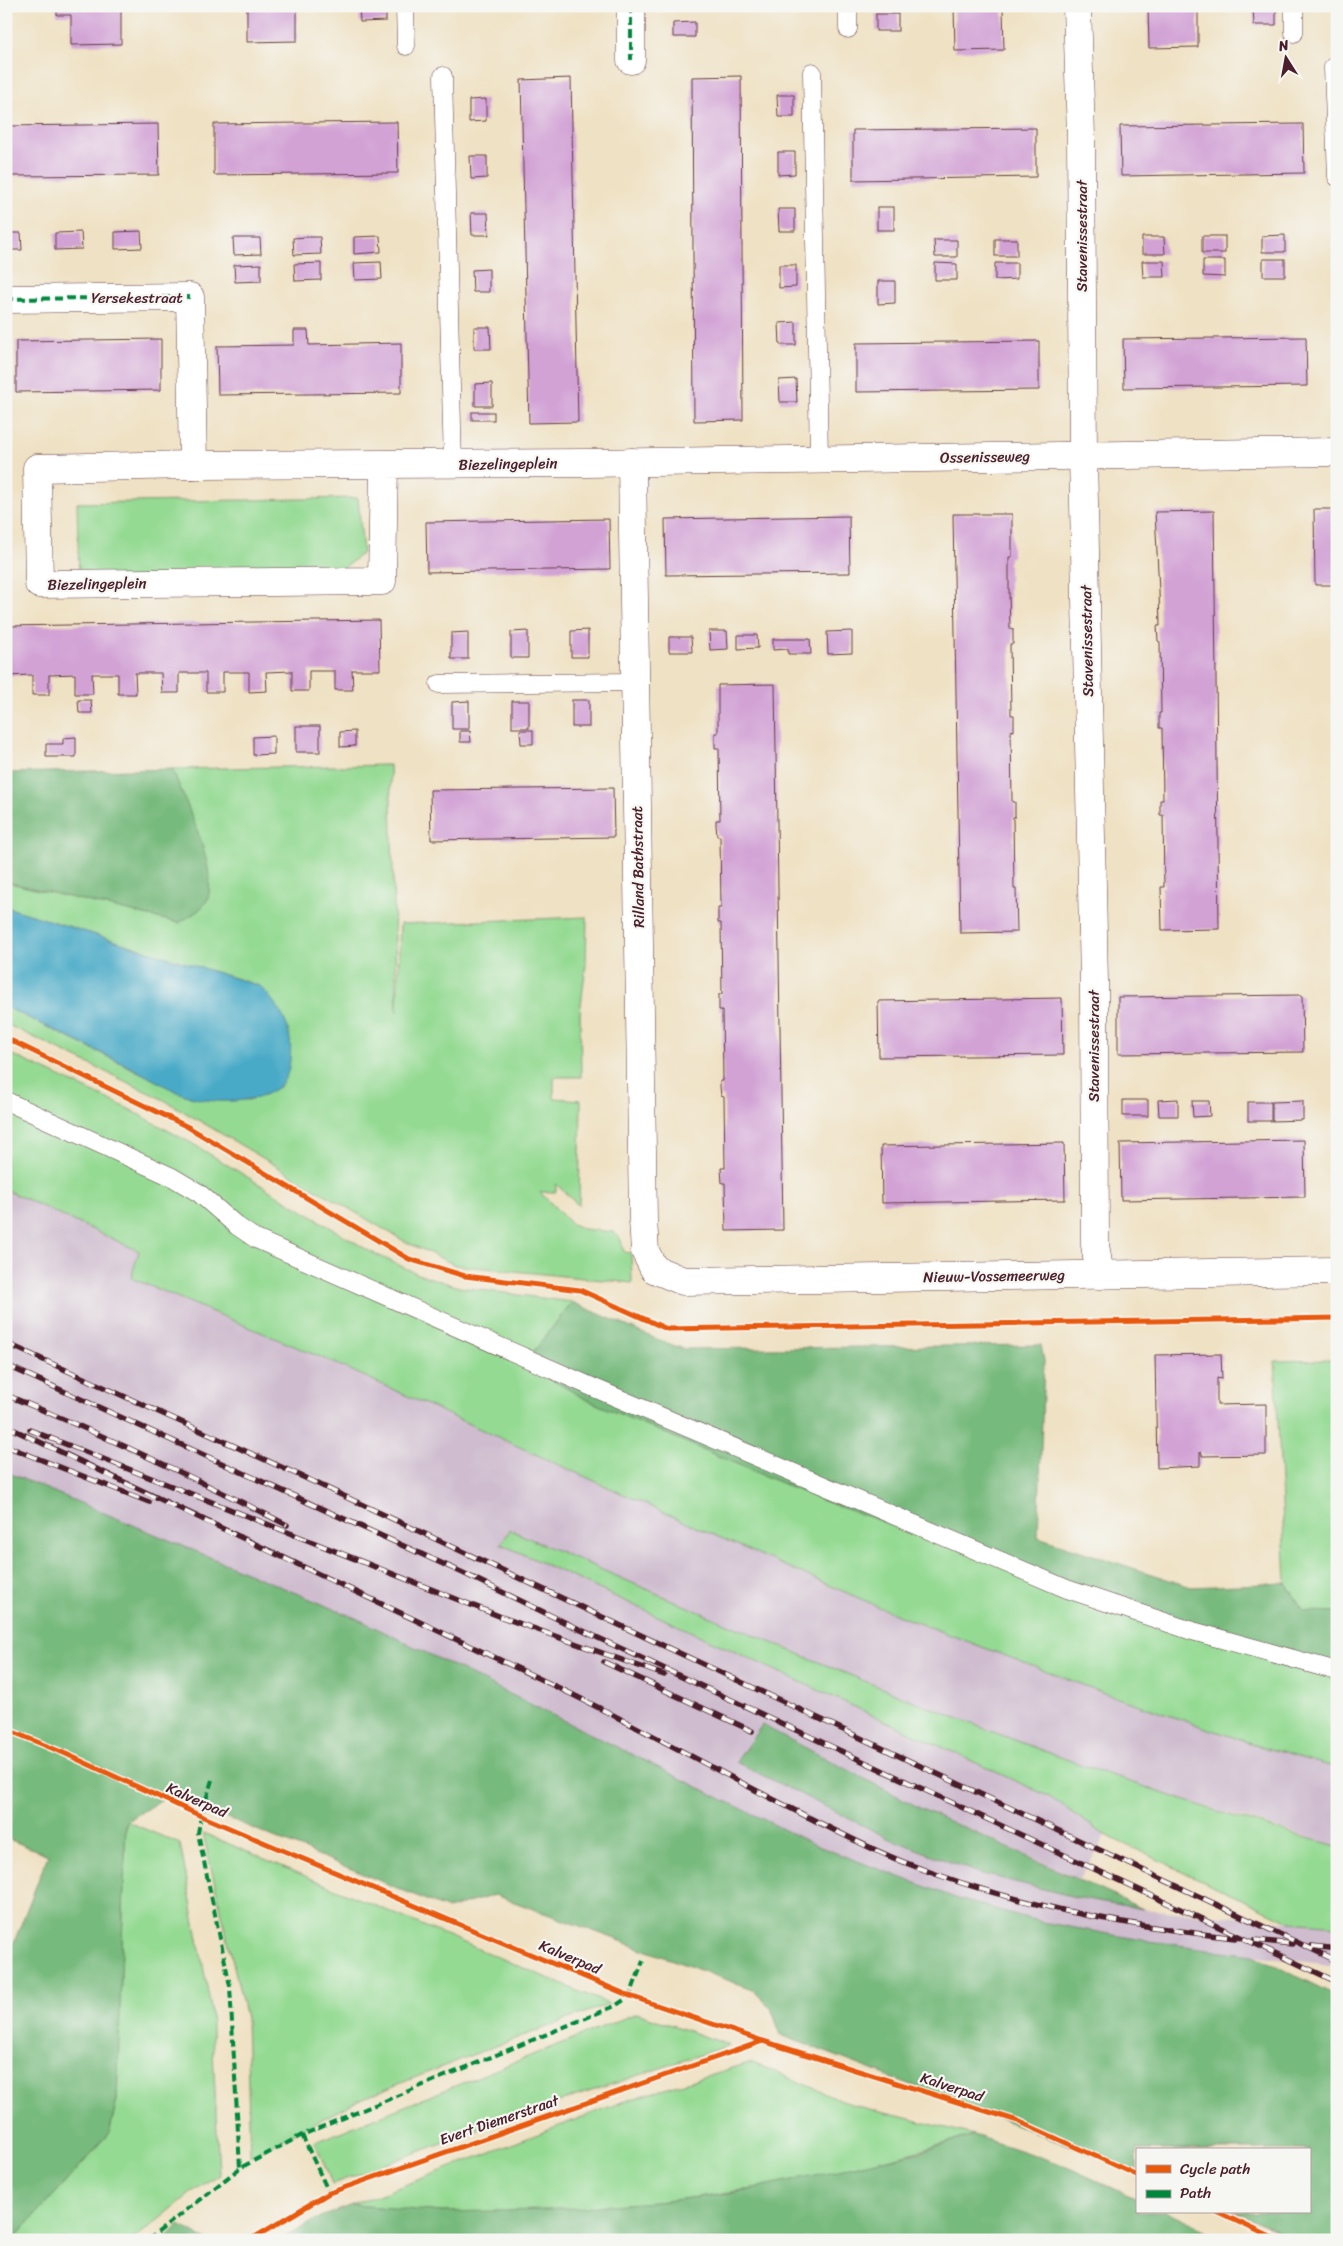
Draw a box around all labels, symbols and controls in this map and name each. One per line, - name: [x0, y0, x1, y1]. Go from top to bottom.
- north arrow: [1260, 32, 1310, 82]
- text: N: [1275, 32, 1291, 59]
- street label: Stavenissestraat: [1069, 179, 1095, 292]
- street label: Yersekestraat: [91, 285, 183, 311]
- street label: Ossenisseweg: [940, 443, 1031, 471]
- street label: Biezelingeplein: [458, 450, 558, 478]
- street label: Biezelingeplein: [47, 570, 147, 598]
- street label: Stavenissestraat: [1073, 584, 1101, 697]
- street label: Rilland Bathstraat: [624, 805, 652, 928]
- street label: Stavenissestraat: [1081, 989, 1107, 1102]
- street label: Nieuw-Vossemeerweg: [923, 1262, 1066, 1290]
- street label: Kalverpad: [162, 1775, 233, 1826]
- street label: Kalverpad: [535, 1932, 606, 1982]
- street label: Kalverpad: [917, 2065, 988, 2110]
- street label: Evert Diemerstraat: [436, 2087, 563, 2153]
- legend: [1136, 2148, 1310, 2214]
- text: Cycle path: [1180, 2156, 1251, 2182]
- text: Path: [1180, 2180, 1211, 2206]

